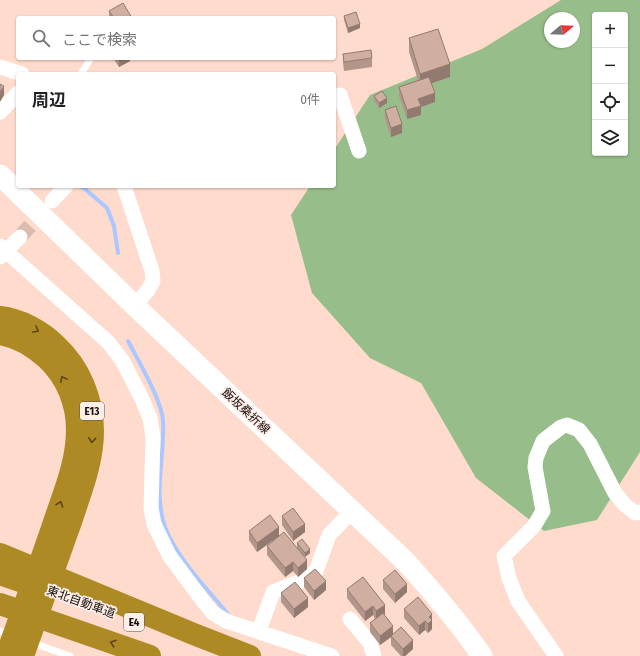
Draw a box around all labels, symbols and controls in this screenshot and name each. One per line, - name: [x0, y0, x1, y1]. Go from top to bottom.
- north arrow: [544, 12, 580, 48]
- map controls: [592, 12, 628, 156]
- button: +: [592, 12, 628, 48]
- search box: [16, 16, 336, 60]
- icon: search: [30, 27, 52, 49]
- text: ここで検索: [62, 31, 137, 49]
- button: −: [592, 48, 628, 84]
- button: locate: [592, 84, 628, 120]
- text: 周辺: [32, 90, 66, 111]
- text: 0件: [300, 92, 320, 107]
- button: layers: [592, 120, 628, 156]
- one-way arrow: [32, 326, 39, 333]
- one-way arrow: [60, 376, 67, 383]
- street label: 飯坂桑折線: [219, 385, 273, 437]
- road number: E13: [80, 402, 104, 420]
- one-way arrow: [88, 437, 97, 443]
- one-way arrow: [56, 501, 64, 508]
- street label: 東北自動車道: [45, 583, 117, 621]
- road number: E4: [124, 613, 144, 631]
- one-way arrow: [110, 639, 117, 648]

